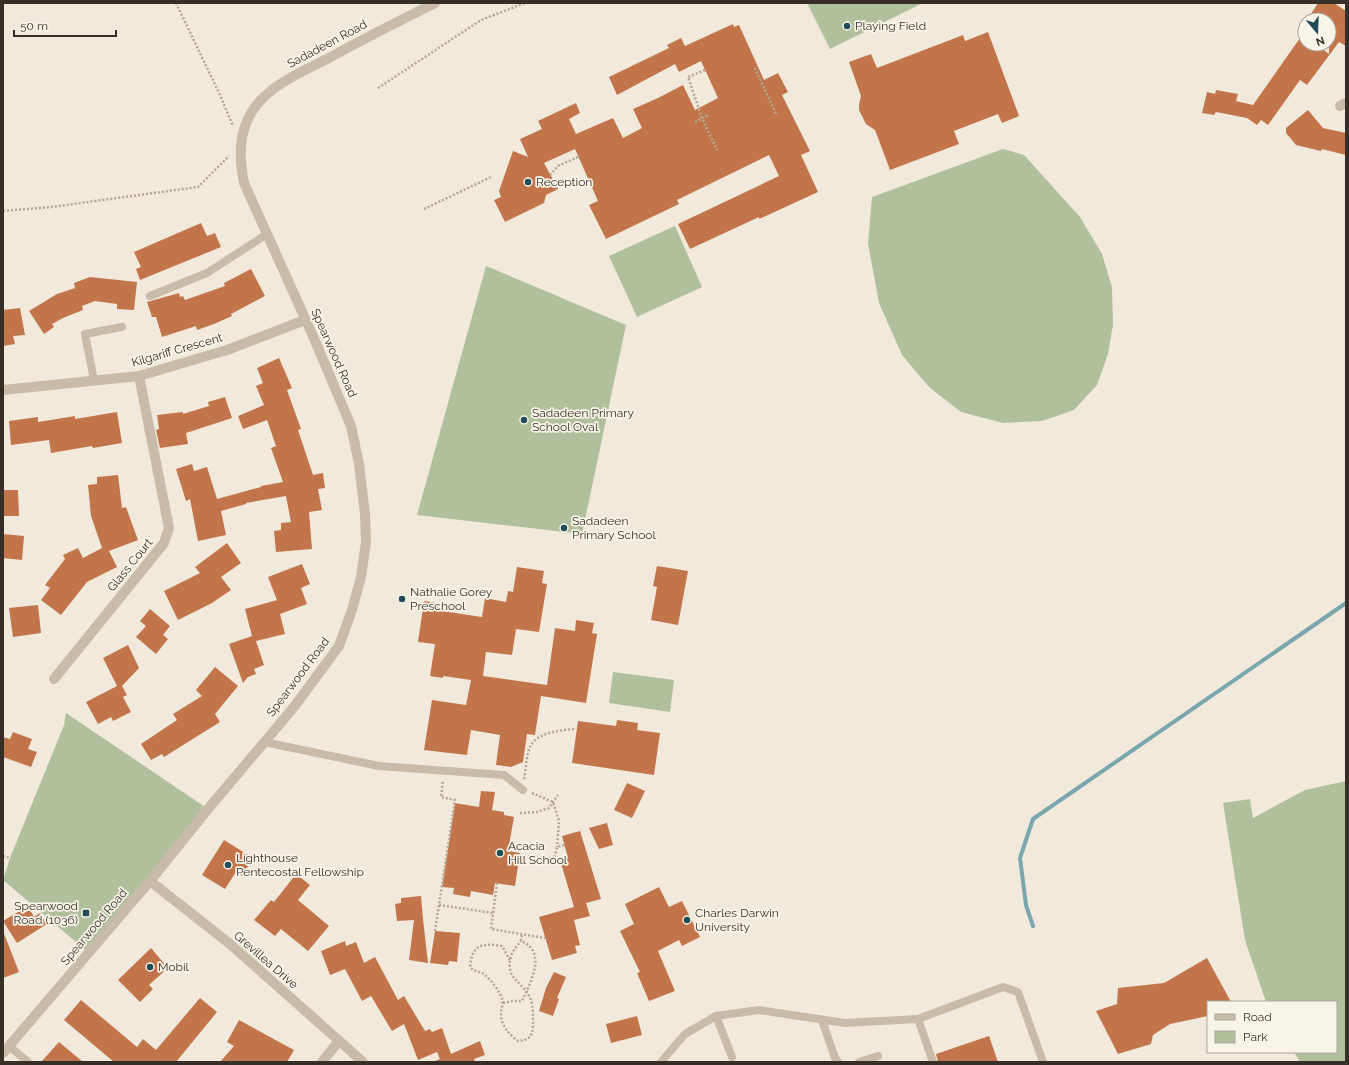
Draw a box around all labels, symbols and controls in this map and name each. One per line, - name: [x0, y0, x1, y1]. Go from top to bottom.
- scale bar: [14, 12, 116, 38]
- north arrow: [1297, 12, 1337, 52]
- street label: Sadadeen Road: [285, 17, 369, 71]
- text: 50 m: [20, 19, 48, 33]
- place label: Playing Field: [855, 19, 926, 33]
- marker: Playing Field: [842, 21, 852, 31]
- text: N: [1314, 33, 1326, 48]
- place label: Reception: [536, 175, 592, 189]
- marker: Reception: [523, 177, 533, 187]
- street label: Spearwood Road: [308, 306, 360, 400]
- street label: Kilgariff Crescent: [130, 330, 224, 370]
- place label: Sadadeen Primary School Oval: [532, 406, 635, 434]
- marker: Sadadeen Primary School Oval: [519, 415, 529, 425]
- place label: Sadadeen Primary School: [572, 514, 656, 542]
- marker: Sadadeen Primary School: [559, 523, 569, 533]
- street label: Glass Court: [104, 536, 156, 594]
- place label: Nathalie Gorey Preschool: [410, 585, 493, 613]
- marker: Nathalie Gorey Preschool: [397, 594, 407, 604]
- street label: Spearwood Road: [264, 635, 332, 719]
- place label: Acacia Hill School: [508, 839, 568, 867]
- marker: Acacia Hill School: [495, 848, 505, 858]
- place label: Lighthouse Pentecostal Fellowship: [236, 851, 364, 879]
- marker: Lighthouse Pentecostal Fellowship: [223, 860, 233, 870]
- street label: Spearwood Road: [58, 886, 130, 968]
- place label: Spearwood Road (1036): [14, 899, 78, 927]
- place label: Charles Darwin University: [695, 906, 779, 934]
- marker: Spearwood Road (1036): [81, 908, 91, 918]
- marker: Charles Darwin University: [682, 915, 692, 925]
- street label: Grevillea Drive: [231, 928, 301, 992]
- place label: Mobil: [158, 960, 190, 974]
- marker: Mobil: [145, 962, 155, 972]
- legend: [1207, 1001, 1337, 1053]
- text: Road: [1243, 1010, 1272, 1024]
- text: Park: [1243, 1030, 1268, 1044]

